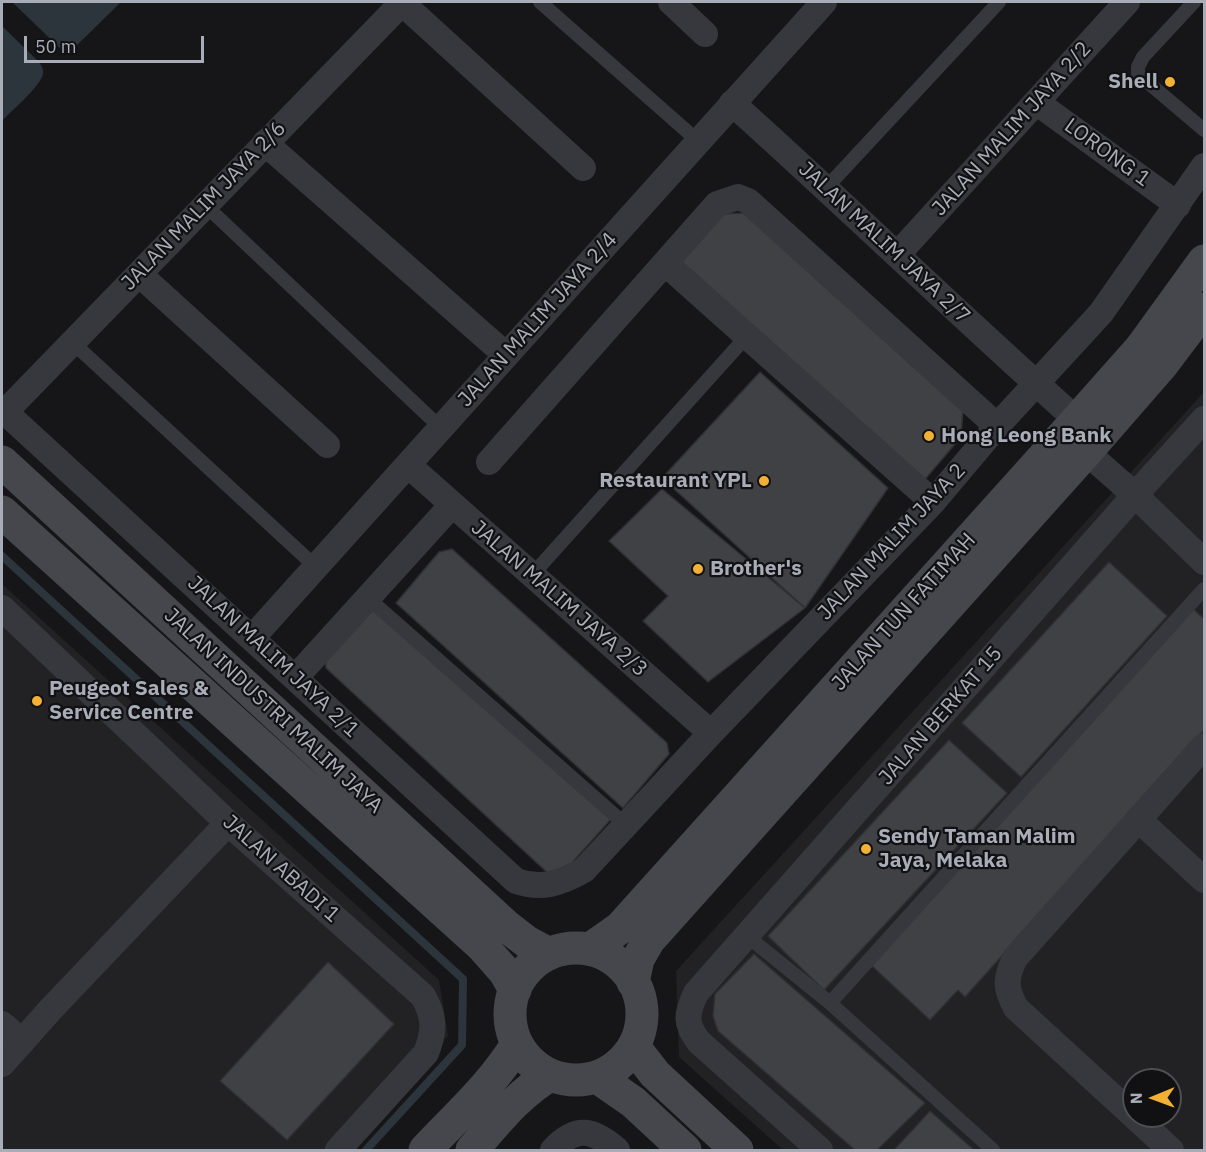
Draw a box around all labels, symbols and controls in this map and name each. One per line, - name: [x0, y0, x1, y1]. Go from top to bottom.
- scale bar: [27, 24, 207, 62]
- text: 50 m: [35, 35, 77, 58]
- street label: JALAN MALIM JAYA 2/2: [927, 37, 1097, 221]
- place label: Shell: [1108, 69, 1158, 95]
- marker: Shell: [1163, 75, 1177, 89]
- street label: LORONG 1: [1059, 113, 1155, 193]
- street label: JALAN MALIM JAYA 2/6: [117, 116, 291, 296]
- street label: JALAN MALIM JAYA 2/7: [793, 157, 975, 329]
- street label: JALAN MALIM JAYA 2/4: [453, 228, 623, 412]
- place label: Hong Leong Bank: [941, 423, 1111, 449]
- marker: Hong Leong Bank: [922, 429, 936, 443]
- street label: JALAN MALIM JAYA 2: [813, 458, 971, 626]
- place label: Restaurant YPL: [599, 468, 752, 494]
- marker: Restaurant YPL: [757, 474, 771, 488]
- street label: JALAN MALIM JAYA 2/3: [466, 516, 652, 682]
- street label: JALAN TUN FATIMAH: [827, 528, 981, 696]
- place label: Brother's: [710, 556, 802, 582]
- marker: Brother's: [691, 562, 705, 576]
- street label: JALAN MALIM JAYA 2/1: [182, 571, 364, 743]
- street label: JALAN INDUSTRI MALIM JAYA: [158, 603, 388, 819]
- street label: JALAN BERKAT 15: [874, 642, 1008, 790]
- place label: Peugeot Sales & Service Centre: [49, 676, 209, 726]
- marker: Peugeot Sales & Service Centre: [30, 694, 44, 708]
- street label: JALAN ABADI 1: [217, 810, 345, 928]
- place label: Sendy Taman Malim Jaya, Melaka: [878, 824, 1076, 874]
- marker: Sendy Taman Malim Jaya, Melaka: [859, 842, 873, 856]
- north arrow: [1122, 1068, 1182, 1128]
- text: N: [1126, 1092, 1146, 1104]

